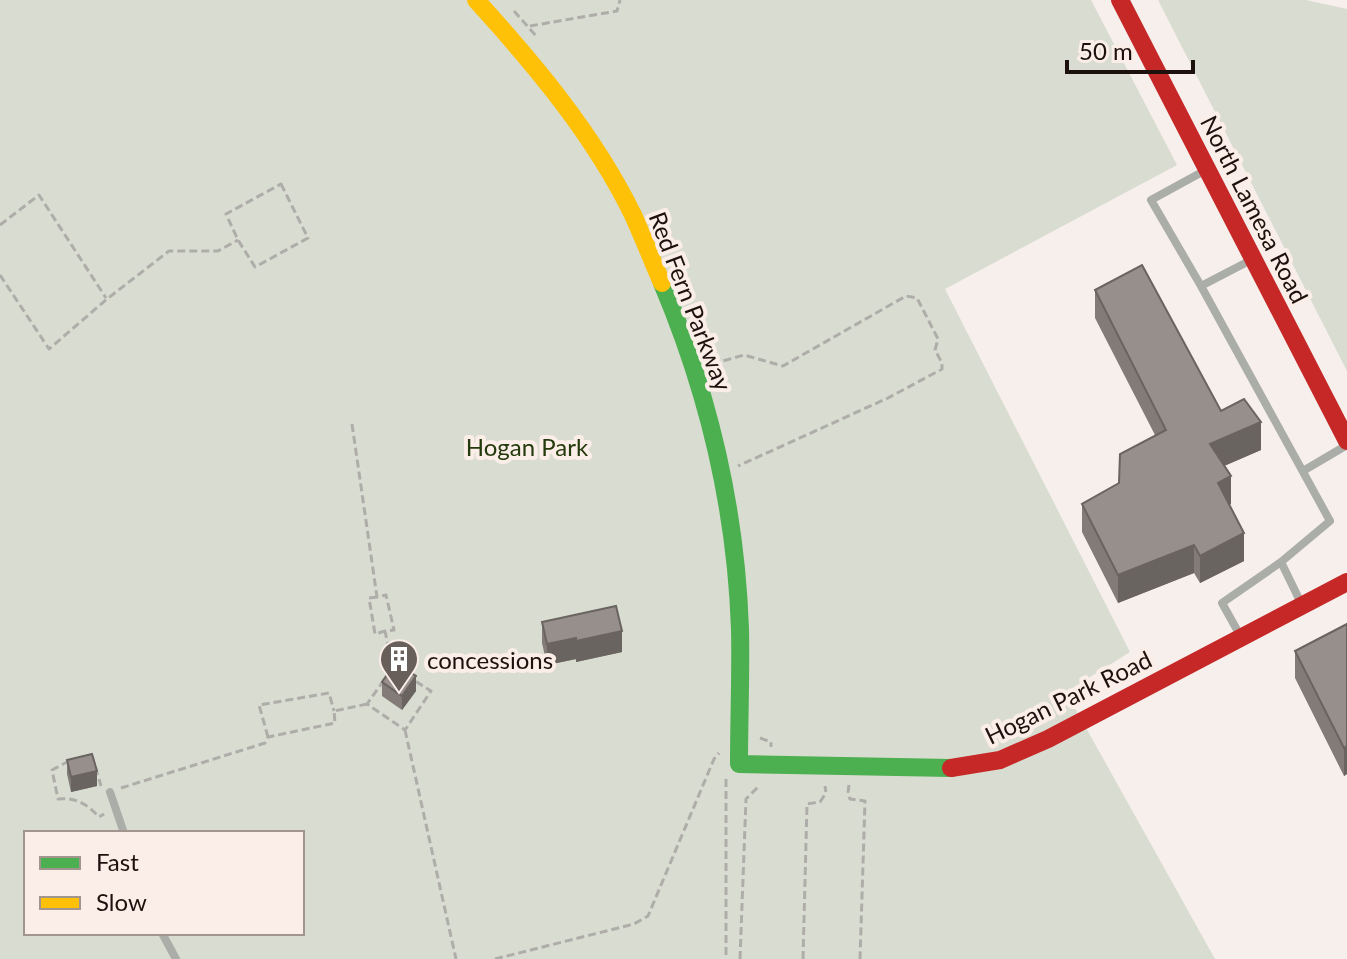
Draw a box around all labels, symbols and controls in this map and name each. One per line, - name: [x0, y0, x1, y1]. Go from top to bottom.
- scale bar: [1067, 24, 1193, 74]
- text: 50 m: [1079, 36, 1133, 65]
- street label: North Lamesa Road: [1195, 110, 1315, 308]
- street label: Red Fern Parkway: [643, 207, 739, 395]
- park label: Hogan Park: [466, 432, 589, 461]
- building icon: concessions: [378, 638, 420, 693]
- street label: Hogan Park Road: [980, 644, 1156, 750]
- place label: concessions: [427, 645, 553, 674]
- legend: [24, 831, 304, 935]
- text: Fast: [96, 847, 139, 876]
- text: Slow: [96, 887, 147, 916]

